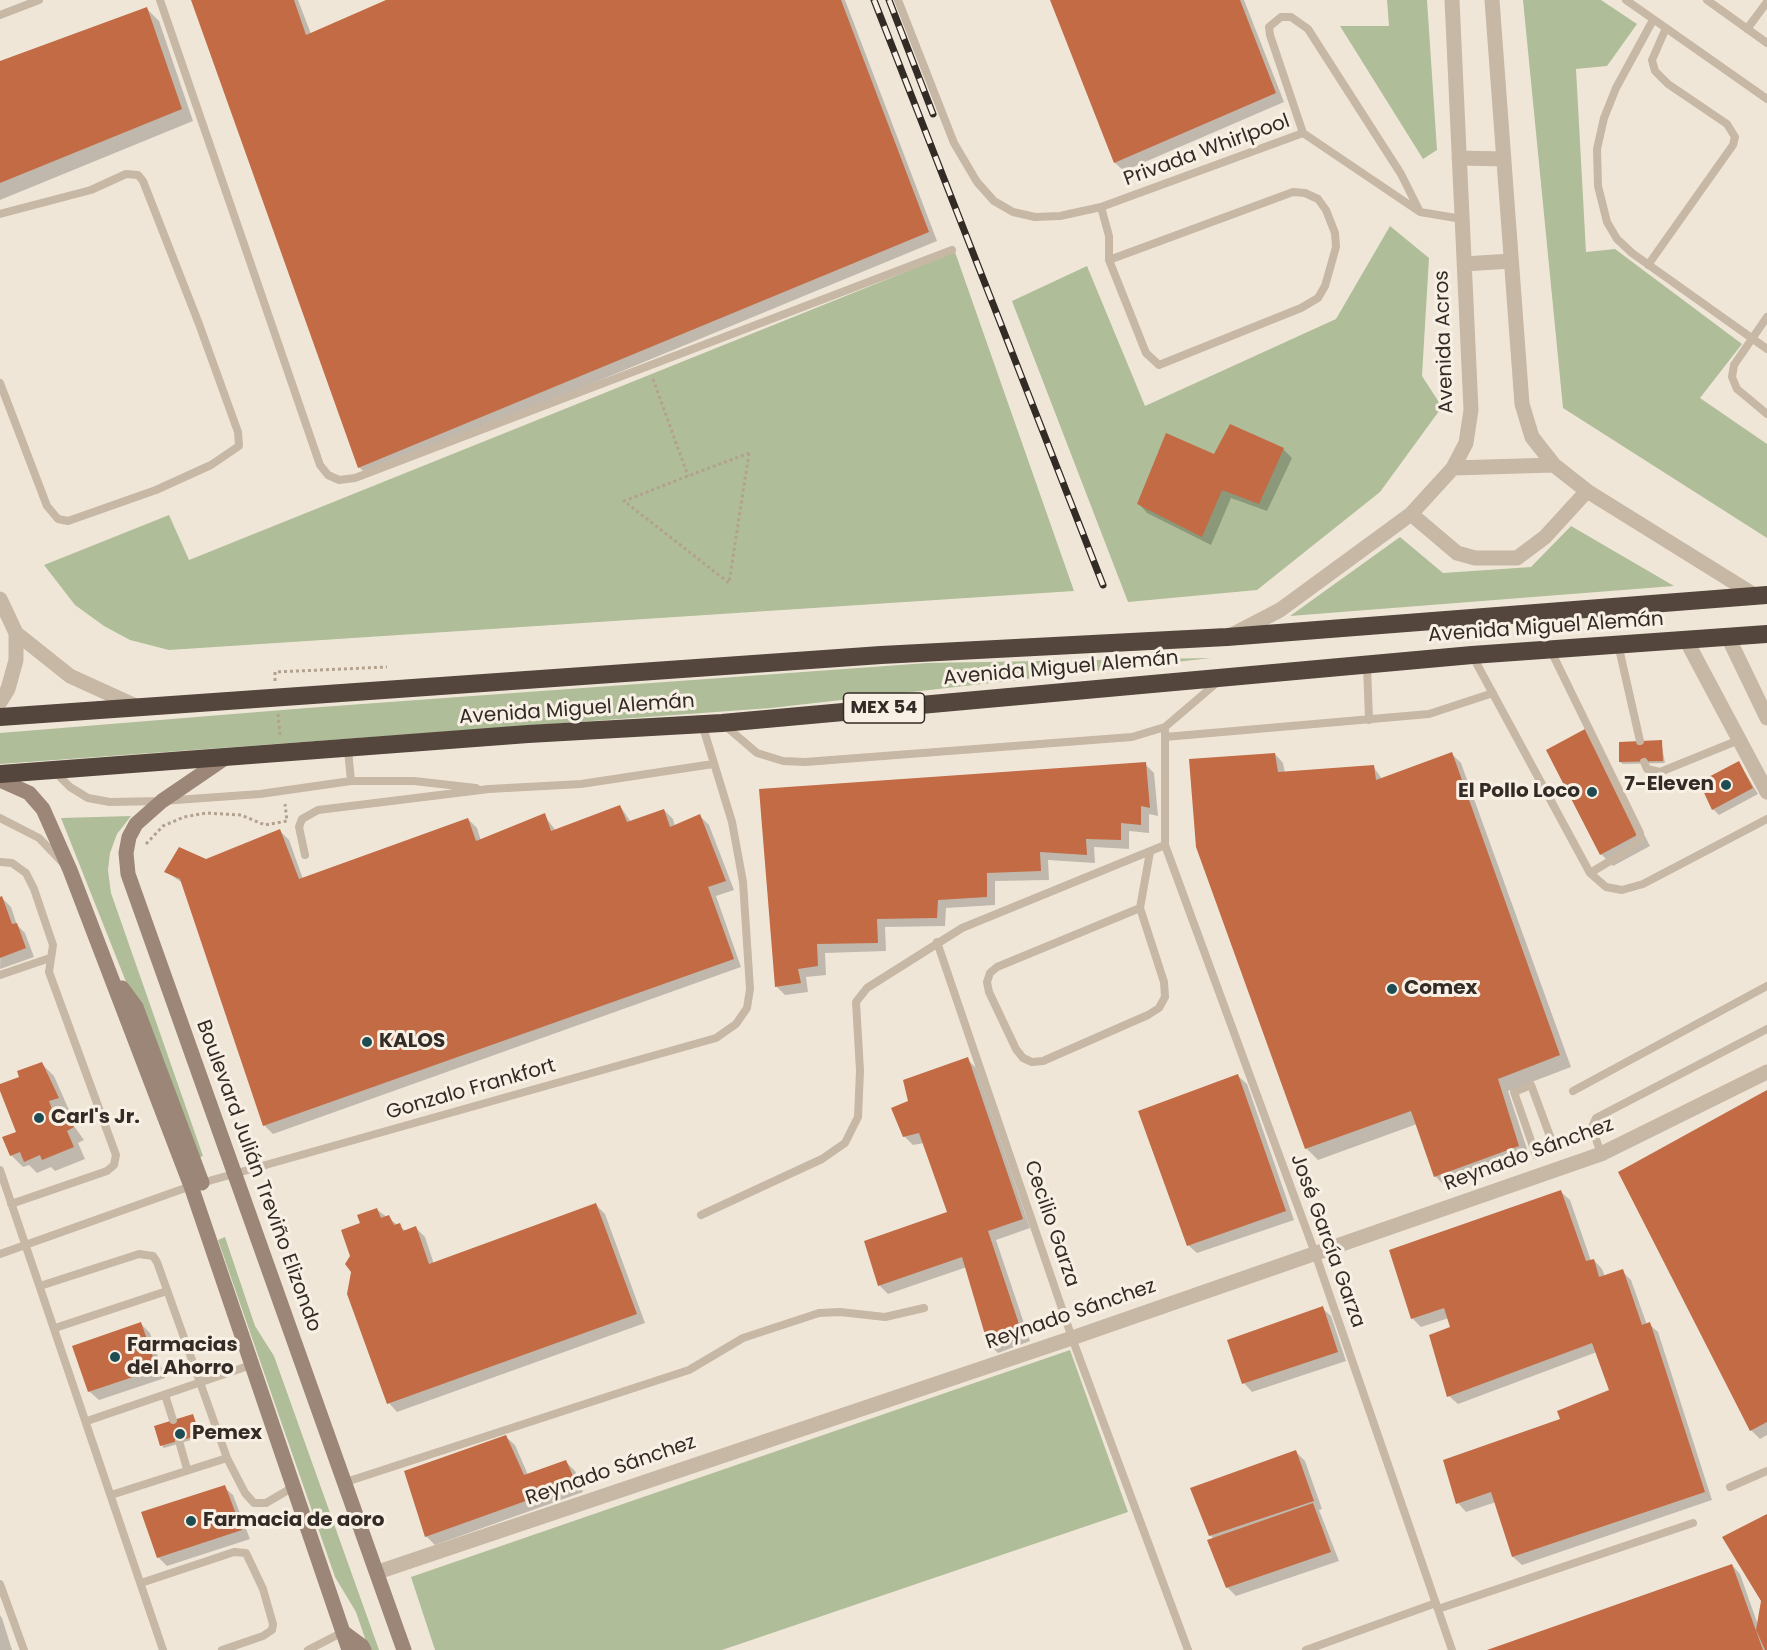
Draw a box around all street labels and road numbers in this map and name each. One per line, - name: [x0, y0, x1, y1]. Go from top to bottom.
- street label: Privada Whirlpool: [1121, 110, 1293, 192]
- street label: Avenida Acros: [1431, 270, 1459, 414]
- street label: Avenida Miguel Alemán: [1427, 608, 1665, 648]
- street label: Avenida Miguel Alemán: [942, 647, 1180, 691]
- street label: Avenida Miguel Alemán: [458, 690, 696, 730]
- road number: MEX 54: [844, 693, 924, 723]
- street label: Boulevard Julián Treviño Elizondo: [190, 1017, 326, 1335]
- street label: Gonzalo Frankfort: [384, 1054, 558, 1126]
- street label: Reynado Sánchez: [1441, 1113, 1617, 1197]
- street label: José García Garza: [1284, 1151, 1370, 1331]
- street label: Cecilio Garza: [1018, 1158, 1084, 1290]
- street label: Reynado Sánchez: [983, 1275, 1159, 1355]
- street label: Reynado Sánchez: [523, 1431, 699, 1511]

